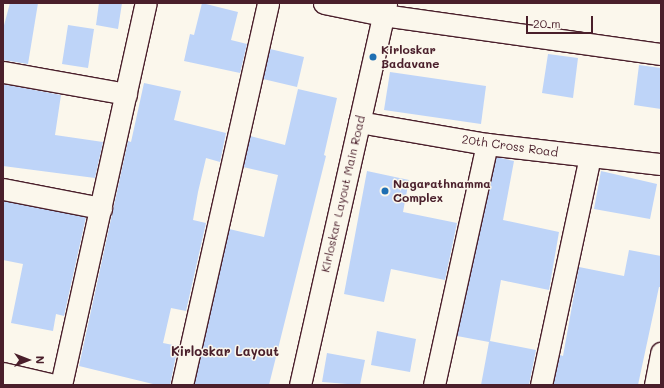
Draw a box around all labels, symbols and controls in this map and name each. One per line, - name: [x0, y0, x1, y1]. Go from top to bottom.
- scale bar: [528, 8, 595, 34]
- text: 20 m: [533, 15, 561, 31]
- place label: Kirloskar Badavane: [381, 43, 439, 71]
- marker: Kirloskar Badavane: [368, 52, 378, 62]
- street label: Kirloskar Layout Main Road: [318, 114, 368, 274]
- street label: 20th Cross Road: [461, 132, 559, 160]
- place label: Nagarathnamma Complex: [393, 177, 491, 205]
- marker: Nagarathnamma Complex: [380, 186, 390, 196]
- north arrow: [8, 340, 48, 380]
- district label: Kirloskar Layout: [171, 343, 279, 359]
- text: N: [33, 356, 48, 364]

